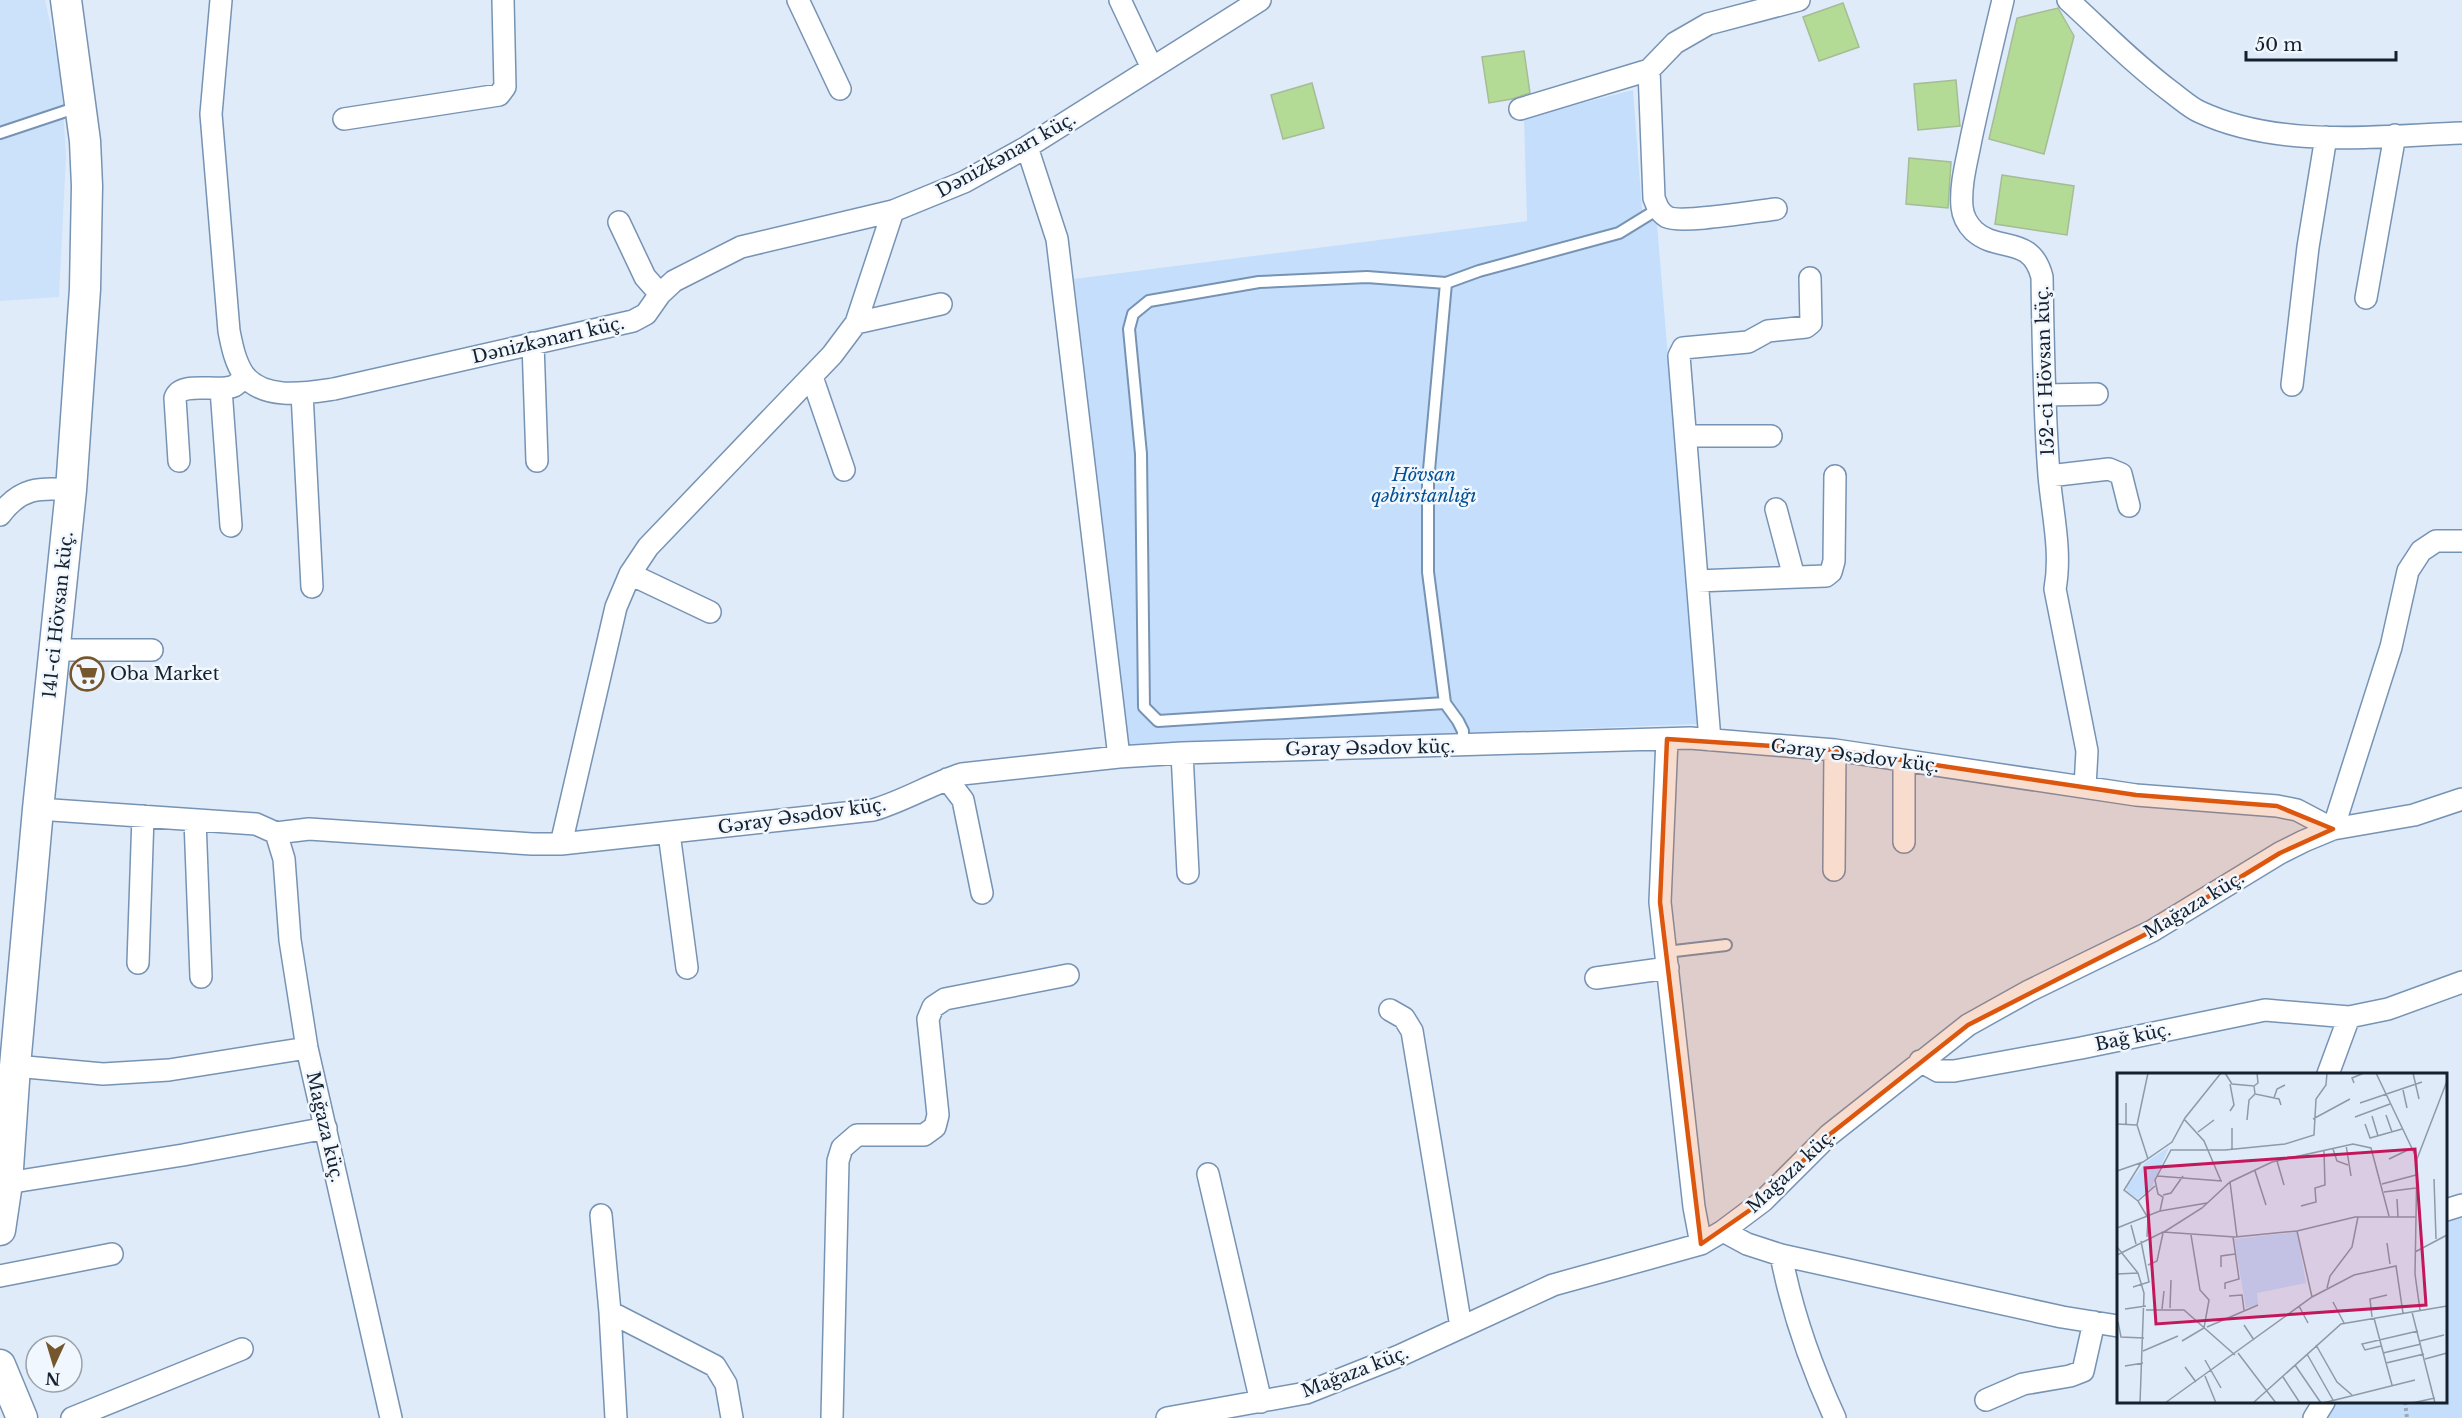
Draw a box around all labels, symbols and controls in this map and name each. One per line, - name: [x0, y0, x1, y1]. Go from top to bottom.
- scale bar: [2246, 24, 2396, 62]
- text: 50 m: [2255, 34, 2303, 56]
- street label: Dənizkənarı küç.: [932, 108, 1080, 202]
- street label: 152-ci Hövsan küç.: [2031, 286, 2059, 456]
- street label: Dənizkənarı küç.: [470, 312, 626, 368]
- park label: Hövsan qəbirstanlığı: [1372, 464, 1476, 507]
- street label: 141-ci Hövsan küç.: [38, 531, 78, 699]
- supermarket icon: Oba Market: [69, 656, 105, 692]
- place label: Oba Market: [110, 663, 220, 685]
- street label: Gəray Əsədov küç.: [1769, 735, 1941, 777]
- street label: Gəray Əsədov küç.: [1285, 736, 1455, 760]
- street label: Gəray Əsədov küç.: [716, 793, 888, 839]
- street label: Mağaza küç.: [2140, 866, 2248, 944]
- street label: Bağ küç.: [2093, 1018, 2173, 1056]
- street label: Mağaza küç.: [302, 1070, 348, 1184]
- inset map: [2117, 1073, 2447, 1403]
- street label: Mağaza küç.: [1742, 1124, 1840, 1218]
- north arrow: [24, 1334, 84, 1394]
- street label: Mağaza küç.: [1298, 1342, 1412, 1402]
- text: N: [45, 1368, 61, 1389]

